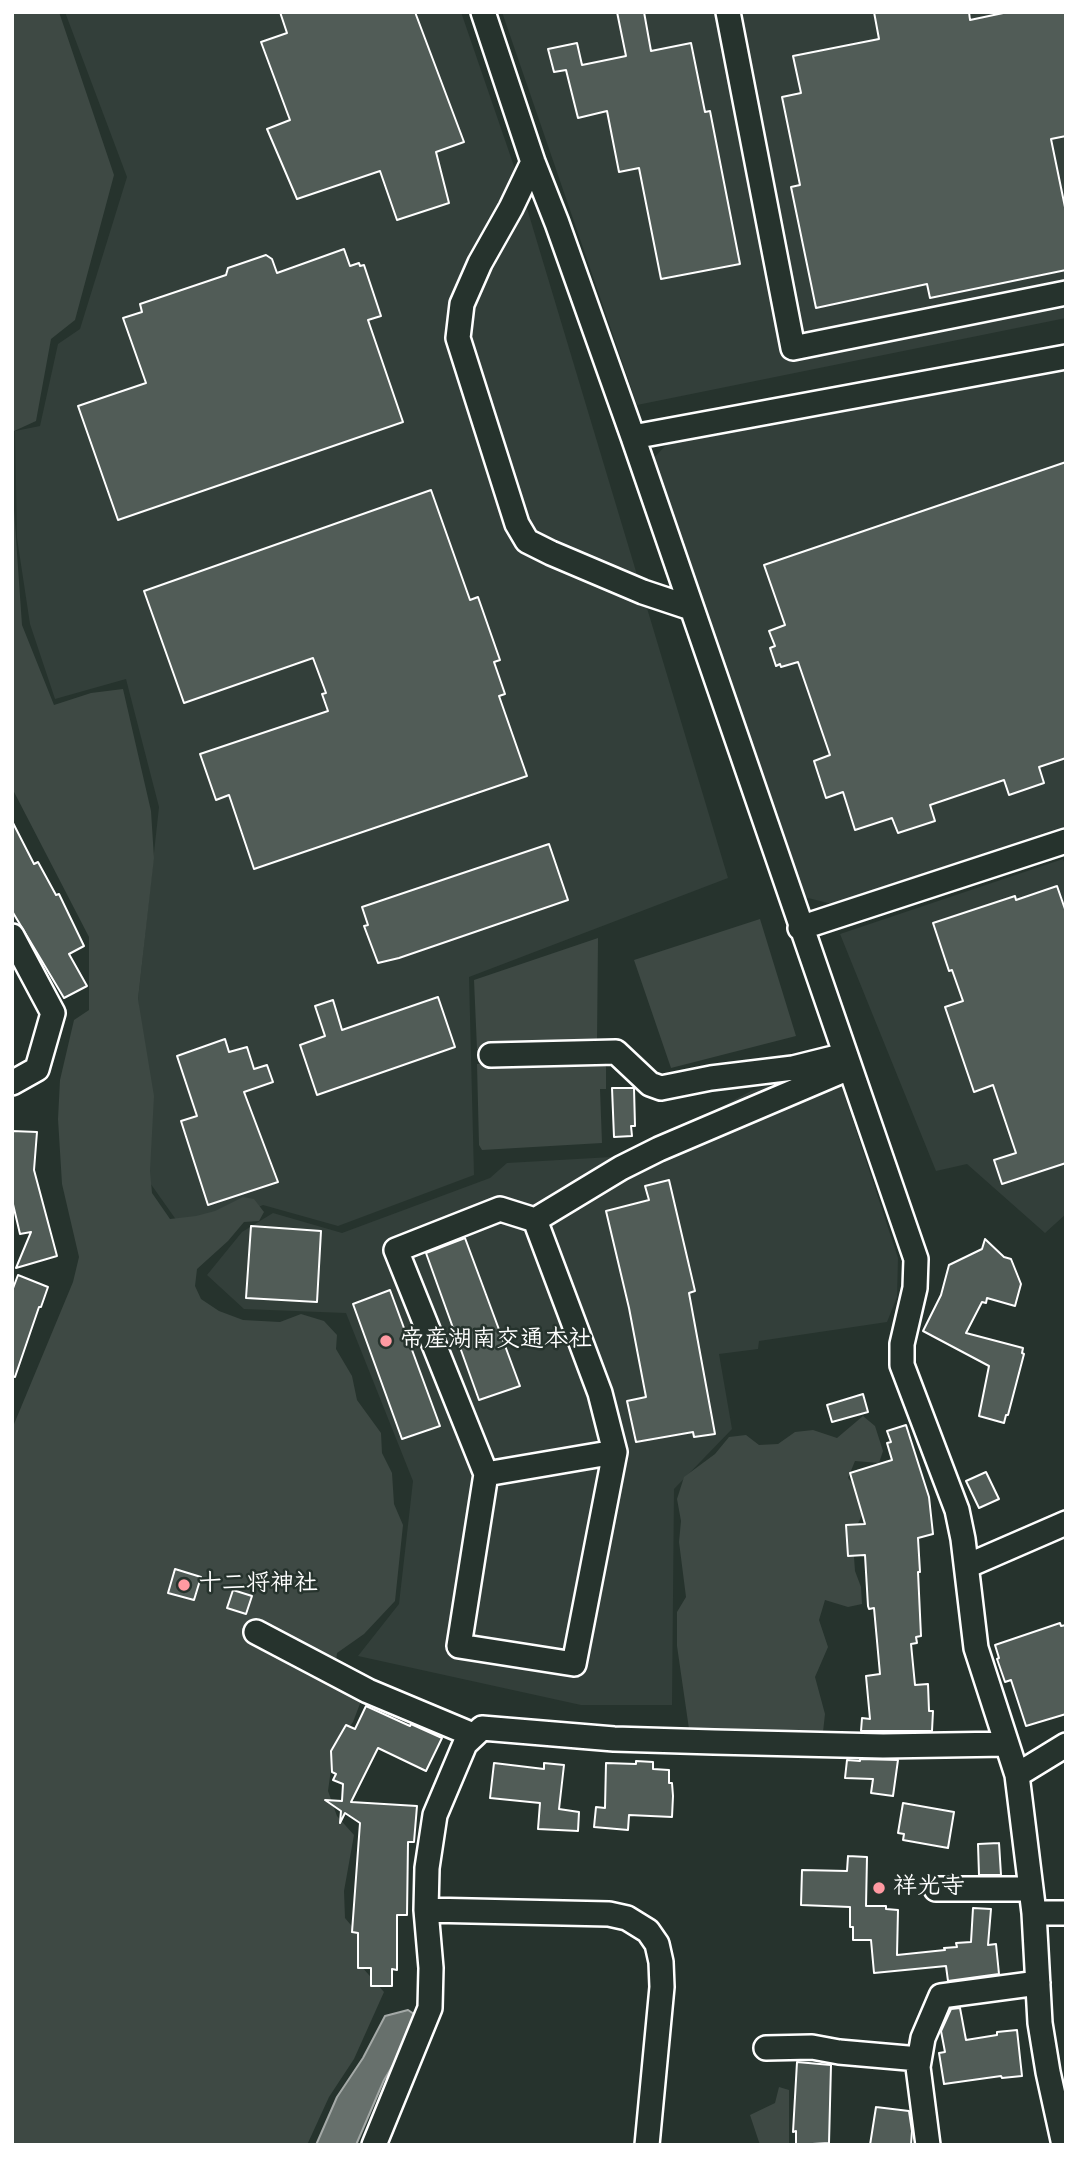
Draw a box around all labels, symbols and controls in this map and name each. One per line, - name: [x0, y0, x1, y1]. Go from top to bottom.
- place label: 帝産湖南交通本社: [400, 1327, 592, 1355]
- marker: 帝産湖南交通本社: [378, 1333, 394, 1349]
- place label: 十二将神社: [198, 1571, 318, 1599]
- marker: 十二将神社: [176, 1577, 192, 1593]
- place label: 祥光寺: [893, 1874, 965, 1902]
- marker: 祥光寺: [871, 1880, 887, 1896]

